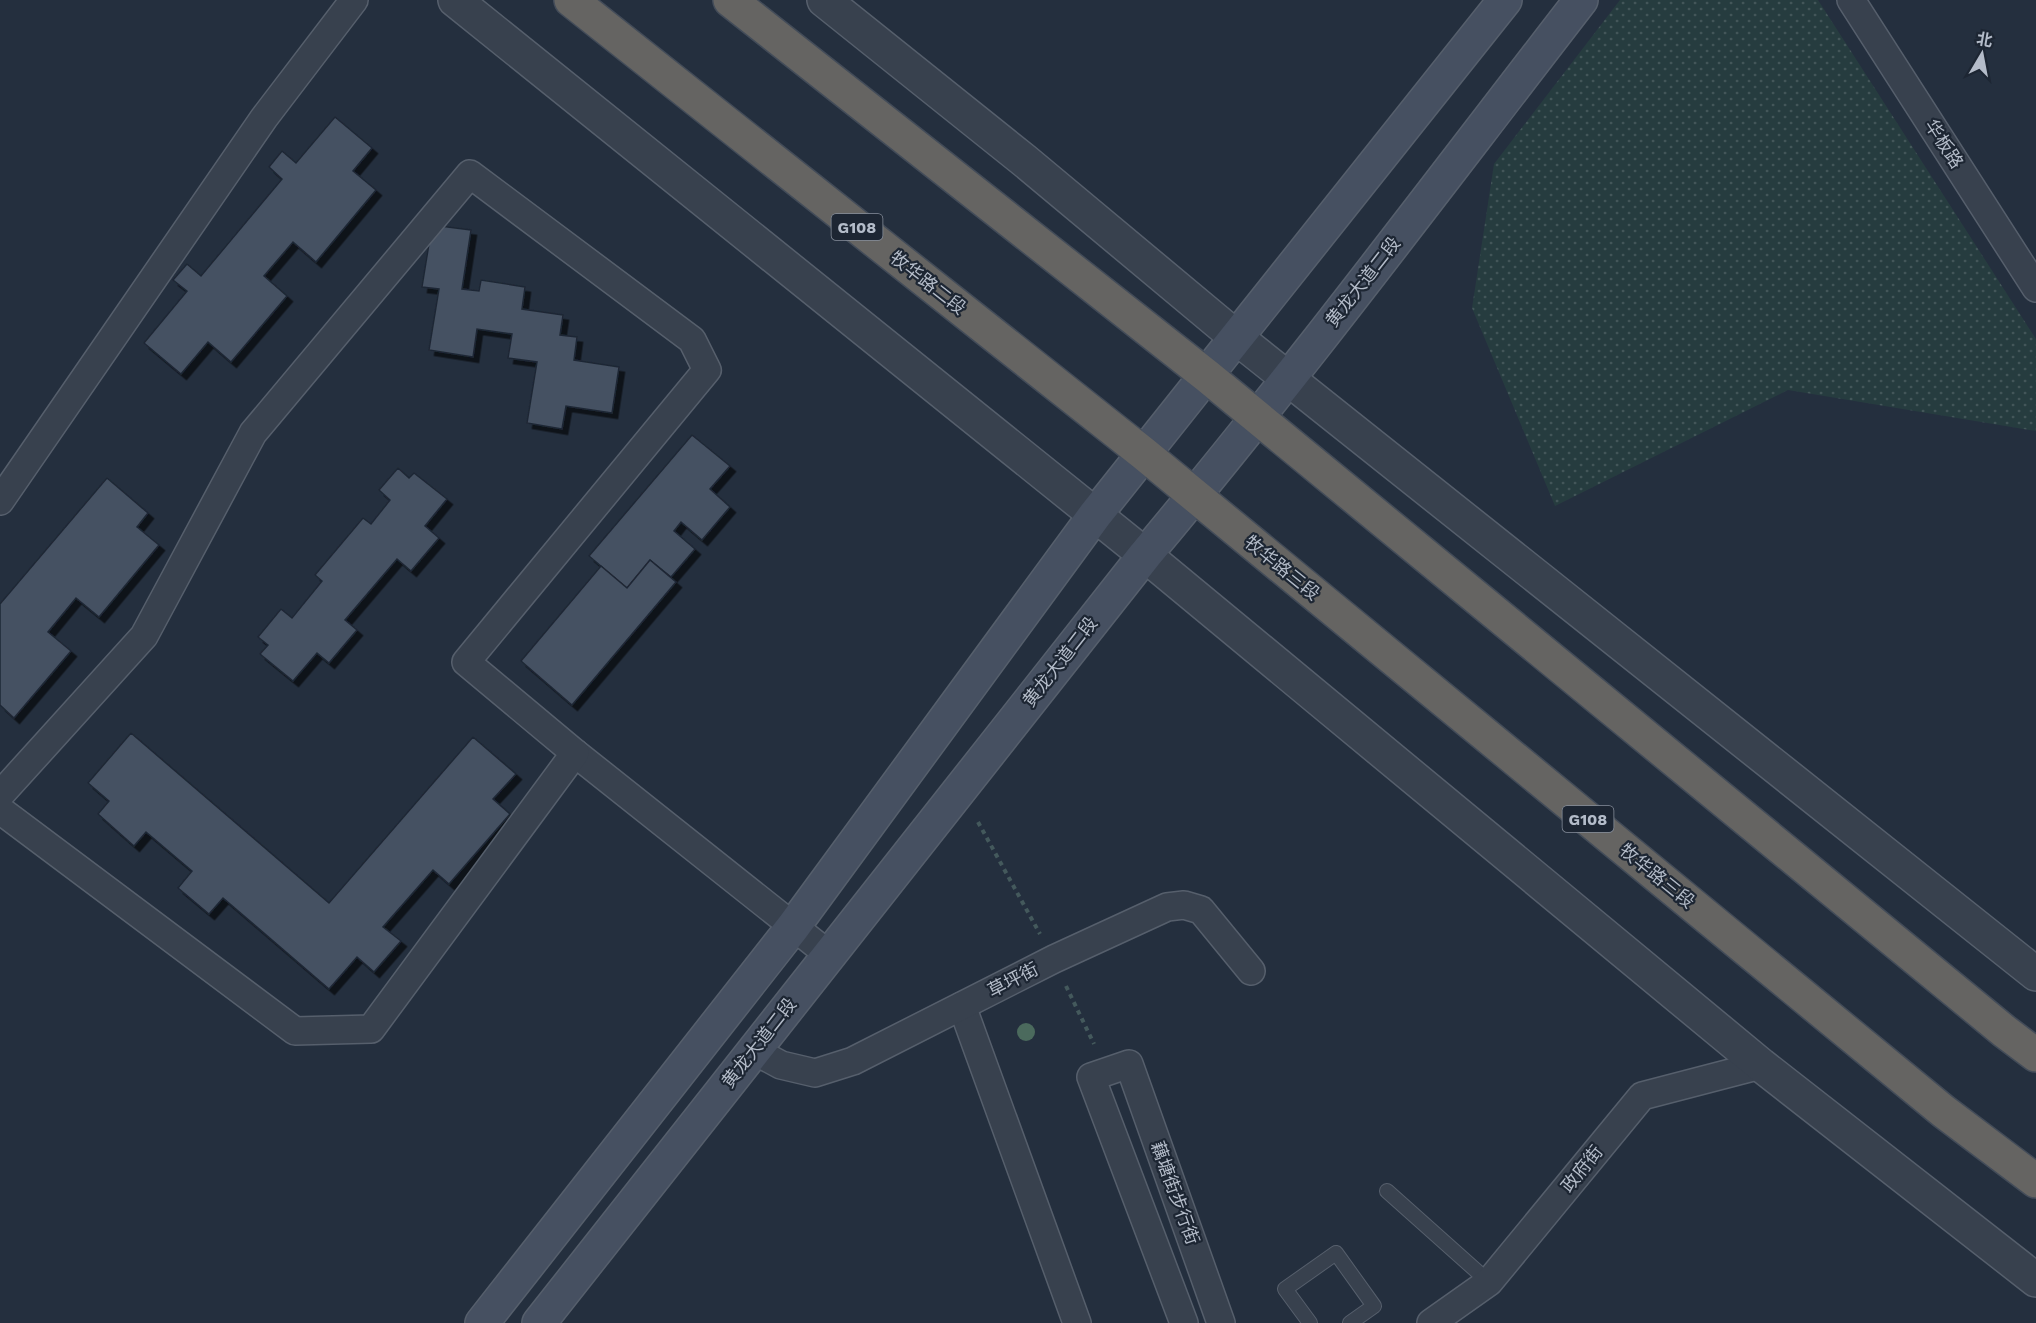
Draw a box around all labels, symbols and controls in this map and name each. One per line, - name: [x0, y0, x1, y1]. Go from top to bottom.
- north arrow: [1952, 24, 2012, 84]
- text: 北: [1975, 29, 1994, 50]
- street label: 华板路: [1921, 115, 1968, 172]
- road number: G108: [832, 214, 882, 240]
- street label: 黄龙大道二段: [1321, 233, 1404, 331]
- street label: 牧华路二段: [886, 247, 970, 319]
- street label: 牧华路三段: [1241, 531, 1324, 604]
- street label: 黄龙大道二段: [1018, 613, 1101, 711]
- road number: G108: [1562, 806, 1614, 832]
- street label: 牧华路三段: [1616, 839, 1699, 912]
- street label: 草坪街: [984, 958, 1042, 1001]
- street label: 黄龙大道二段: [717, 994, 800, 1092]
- street label: 藕塘街步行街: [1147, 1138, 1204, 1247]
- street label: 政府街: [1556, 1141, 1607, 1196]

